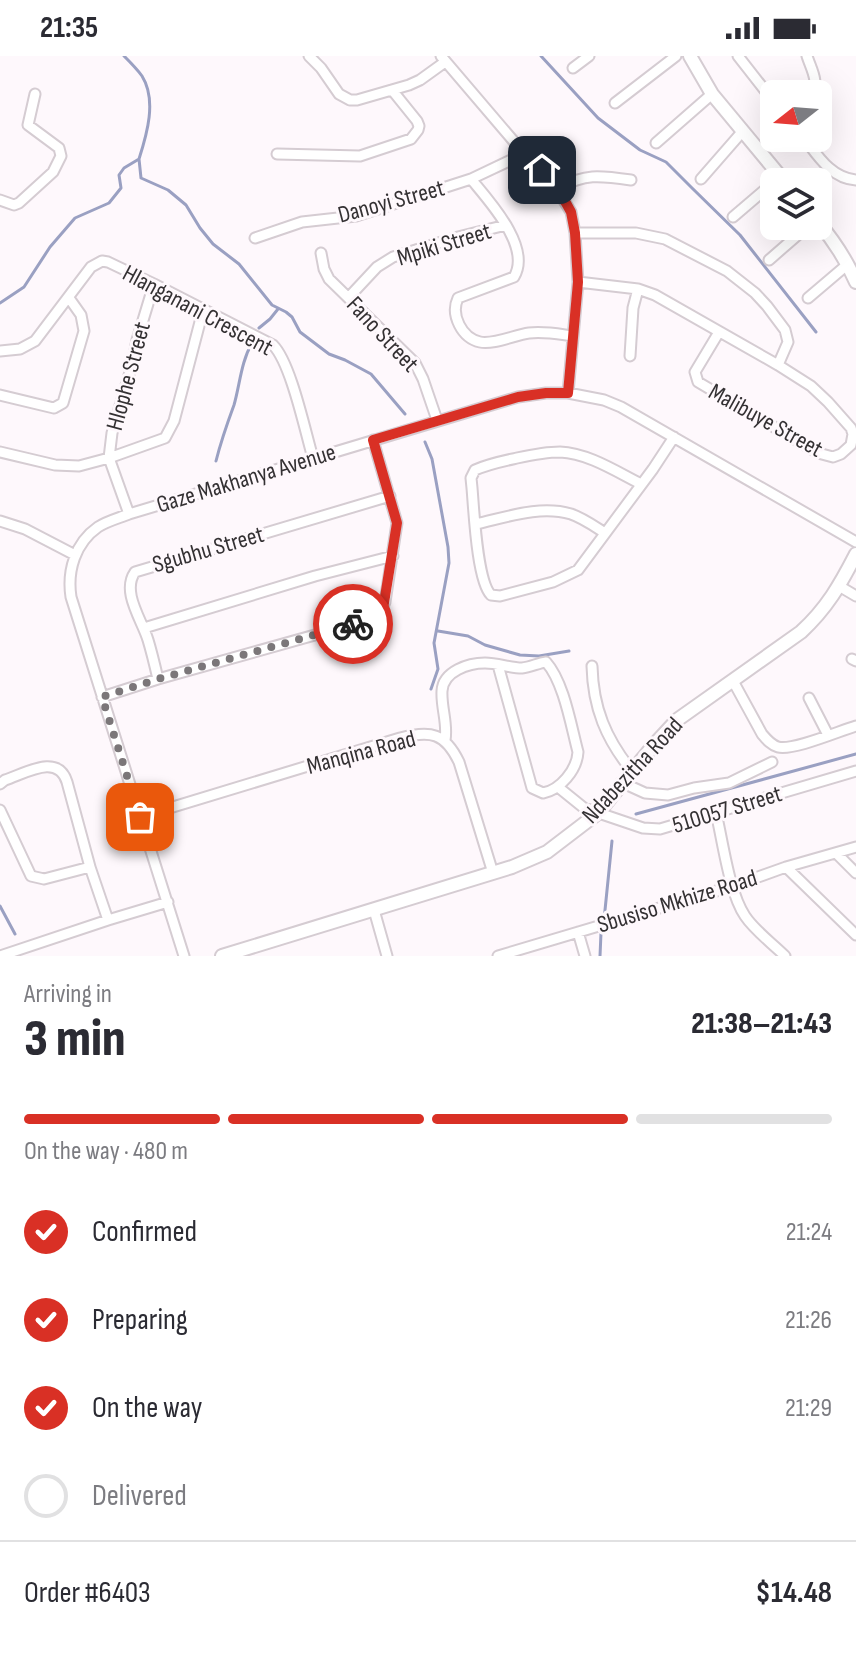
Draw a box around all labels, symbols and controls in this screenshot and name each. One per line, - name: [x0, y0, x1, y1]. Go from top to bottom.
- text: 21:35: [40, 10, 98, 46]
- north arrow: [760, 80, 832, 152]
- map controls: [760, 80, 832, 240]
- pin: [508, 136, 576, 204]
- icon: home: [520, 148, 564, 192]
- button: layers: [760, 168, 832, 240]
- street label: Danoyi Street: [335, 173, 448, 230]
- street label: Mpiki Street: [394, 216, 495, 272]
- street label: Hlanganani Crescent: [118, 259, 278, 362]
- street label: Fano Street: [340, 291, 425, 378]
- street label: Hlophe Street: [100, 319, 157, 433]
- street label: Malibuye Street: [704, 377, 828, 464]
- street label: Gaze Makhanya Avenue: [153, 437, 339, 520]
- street label: Sgubhu Street: [149, 520, 267, 579]
- courier: [313, 584, 393, 664]
- icon: bike: [331, 602, 375, 646]
- street label: Ndabezitha Road: [576, 711, 689, 830]
- street label: Manqina Road: [304, 724, 419, 781]
- street label: 510057 Street: [669, 779, 785, 840]
- pin: [106, 783, 174, 851]
- icon: bag: [118, 795, 162, 839]
- street label: Sbusiso Mkhize Road: [594, 863, 761, 940]
- text: Arriving in: [24, 979, 112, 1010]
- text: 21:38–21:43: [691, 1006, 832, 1042]
- text: 3 min: [24, 1008, 126, 1071]
- text: On the way · 480 m: [24, 1136, 188, 1167]
- icon: check: [24, 1210, 68, 1254]
- text: Confirmed: [92, 1214, 197, 1250]
- text: 21:24: [786, 1217, 832, 1248]
- icon: check: [24, 1298, 68, 1342]
- text: Preparing: [92, 1302, 188, 1338]
- text: 21:26: [785, 1305, 832, 1336]
- icon: check: [24, 1386, 68, 1430]
- text: On the way: [92, 1390, 202, 1426]
- text: 21:29: [785, 1393, 832, 1424]
- text: Delivered: [92, 1478, 187, 1514]
- text: Order #6403: [24, 1575, 151, 1611]
- text: $14.48: [756, 1575, 832, 1611]

